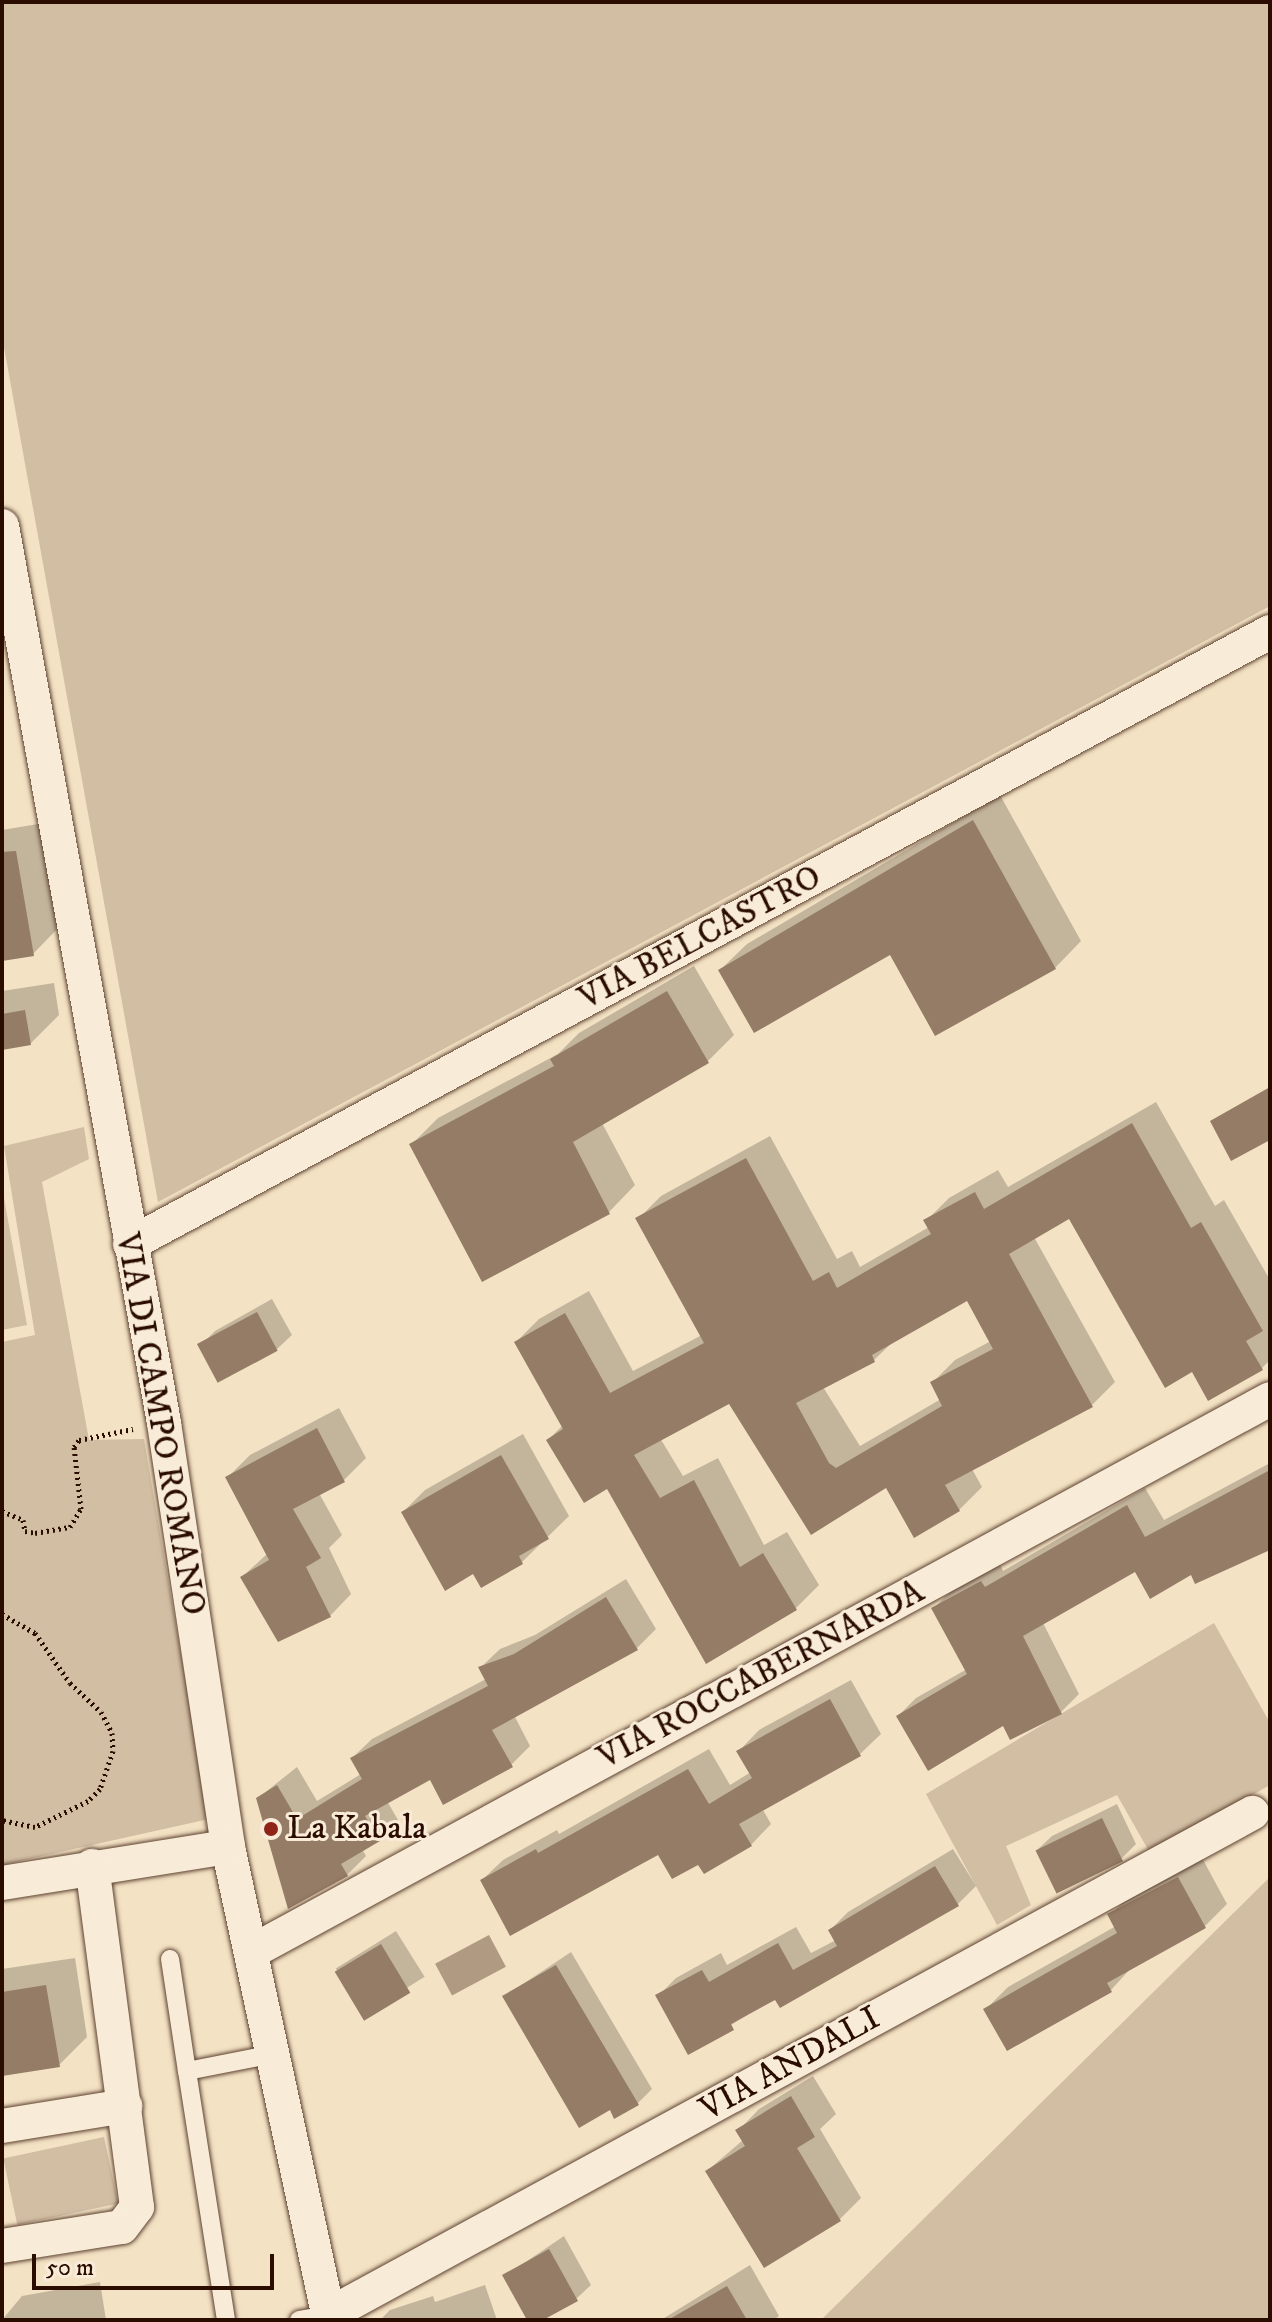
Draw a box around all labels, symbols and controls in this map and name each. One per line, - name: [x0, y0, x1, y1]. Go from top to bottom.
- street label: VIA BELCASTRO: [572, 857, 828, 1019]
- street label: VIA DI CAMPO ROMANO: [106, 1230, 214, 1618]
- street label: VIA ROCCABERNARDA: [591, 1572, 931, 1778]
- place label: La Kabala: [287, 1809, 427, 1849]
- marker: La Kabala: [262, 1820, 280, 1838]
- street label: VIA ANDALI: [693, 1998, 887, 2130]
- scale bar: [36, 2238, 278, 2288]
- text: 50 m: [46, 2253, 94, 2283]

